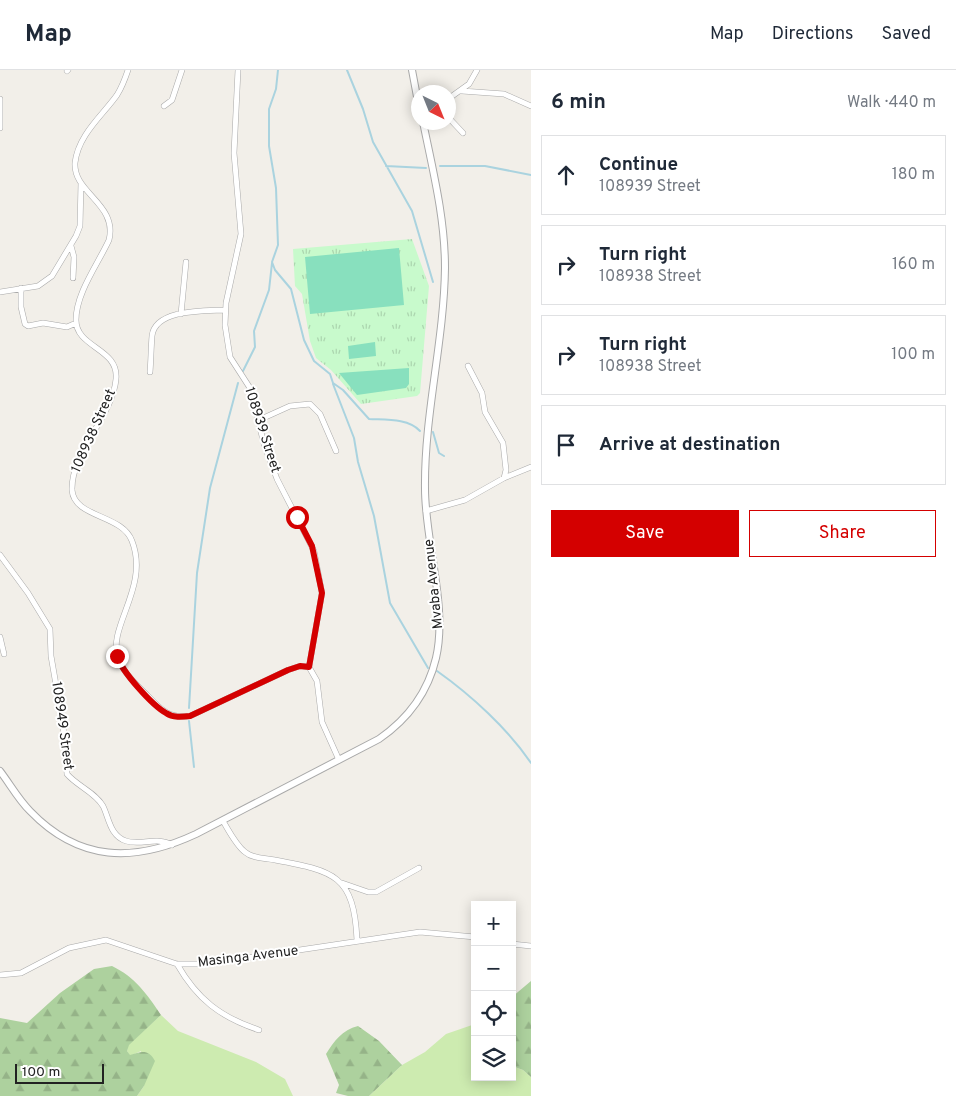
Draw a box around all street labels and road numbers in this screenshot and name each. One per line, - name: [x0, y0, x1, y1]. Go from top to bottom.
- street label: 108939 Street: [240, 385, 284, 475]
- street label: 108938 Street: [68, 387, 120, 475]
- street label: Mvaba Avenue: [421, 538, 447, 630]
- street label: 108949 Street: [47, 680, 77, 772]
- street label: Masinga Avenue: [197, 942, 299, 972]

